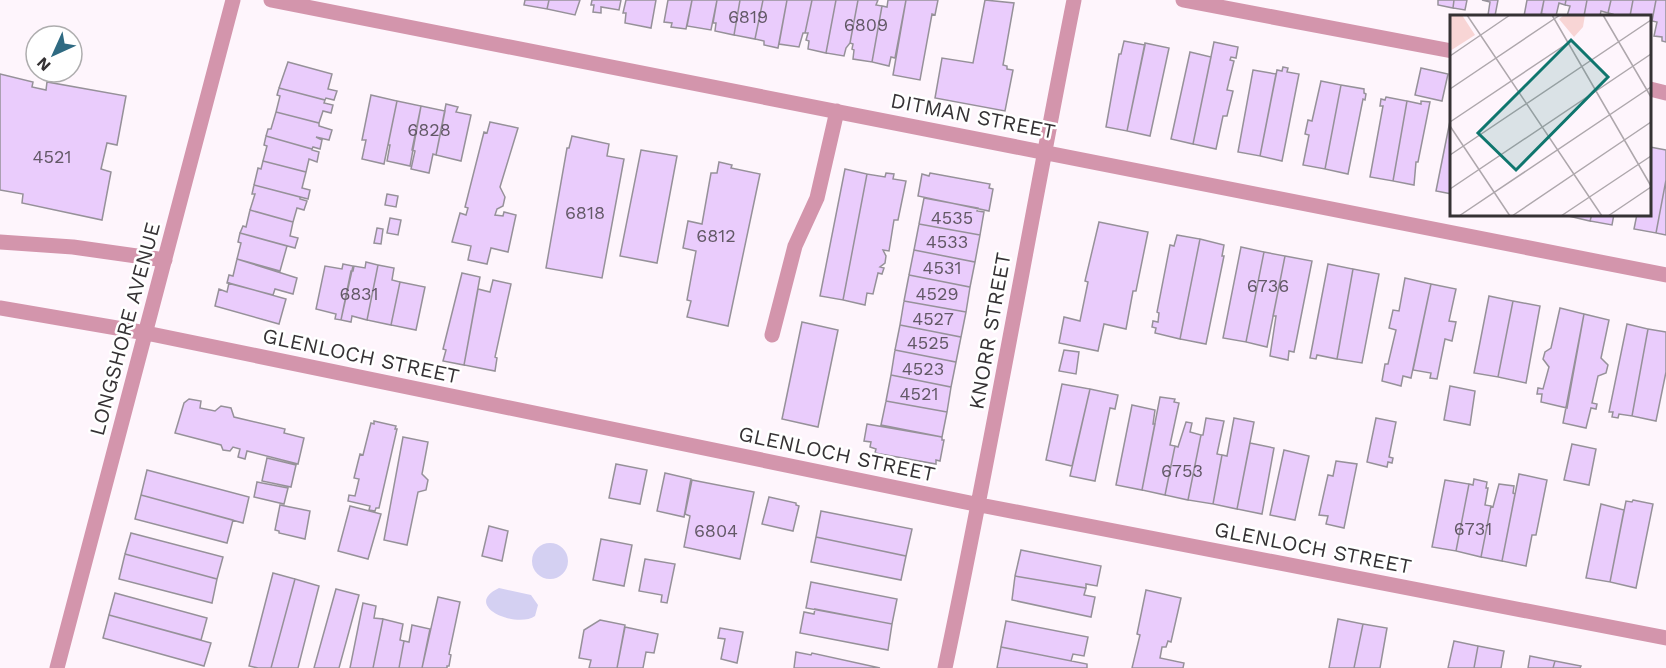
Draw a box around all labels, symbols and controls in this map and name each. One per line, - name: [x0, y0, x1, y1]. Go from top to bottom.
- house number: 6819: [728, 6, 768, 27]
- house number: 6809: [844, 14, 888, 35]
- inset map: [1450, 15, 1651, 216]
- north arrow: [24, 24, 84, 84]
- text: N: [33, 53, 55, 75]
- street label: DITMAN STREET: [889, 87, 1058, 144]
- house number: 6828: [407, 119, 451, 140]
- house number: 4521: [33, 146, 72, 167]
- house number: 6818: [565, 202, 605, 223]
- house number: 4535: [931, 207, 973, 228]
- street label: LONGSHORE AVENUE: [84, 219, 165, 438]
- house number: 6812: [696, 225, 736, 246]
- house number: 4533: [926, 231, 968, 252]
- street label: KNORR STREET: [963, 250, 1016, 411]
- house number: 4531: [923, 257, 962, 278]
- house number: 6736: [1247, 275, 1289, 296]
- house number: 6831: [339, 283, 379, 304]
- house number: 4529: [915, 283, 959, 304]
- house number: 4527: [912, 308, 954, 329]
- street label: GLENLOCH STREET: [261, 322, 462, 389]
- house number: 4525: [907, 332, 949, 353]
- house number: 4523: [902, 358, 944, 379]
- house number: 4521: [900, 383, 939, 404]
- street label: GLENLOCH STREET: [737, 420, 938, 487]
- house number: 6753: [1161, 460, 1203, 481]
- street label: GLENLOCH STREET: [1212, 516, 1414, 579]
- house number: 6731: [1454, 518, 1492, 539]
- house number: 6804: [694, 520, 738, 541]

